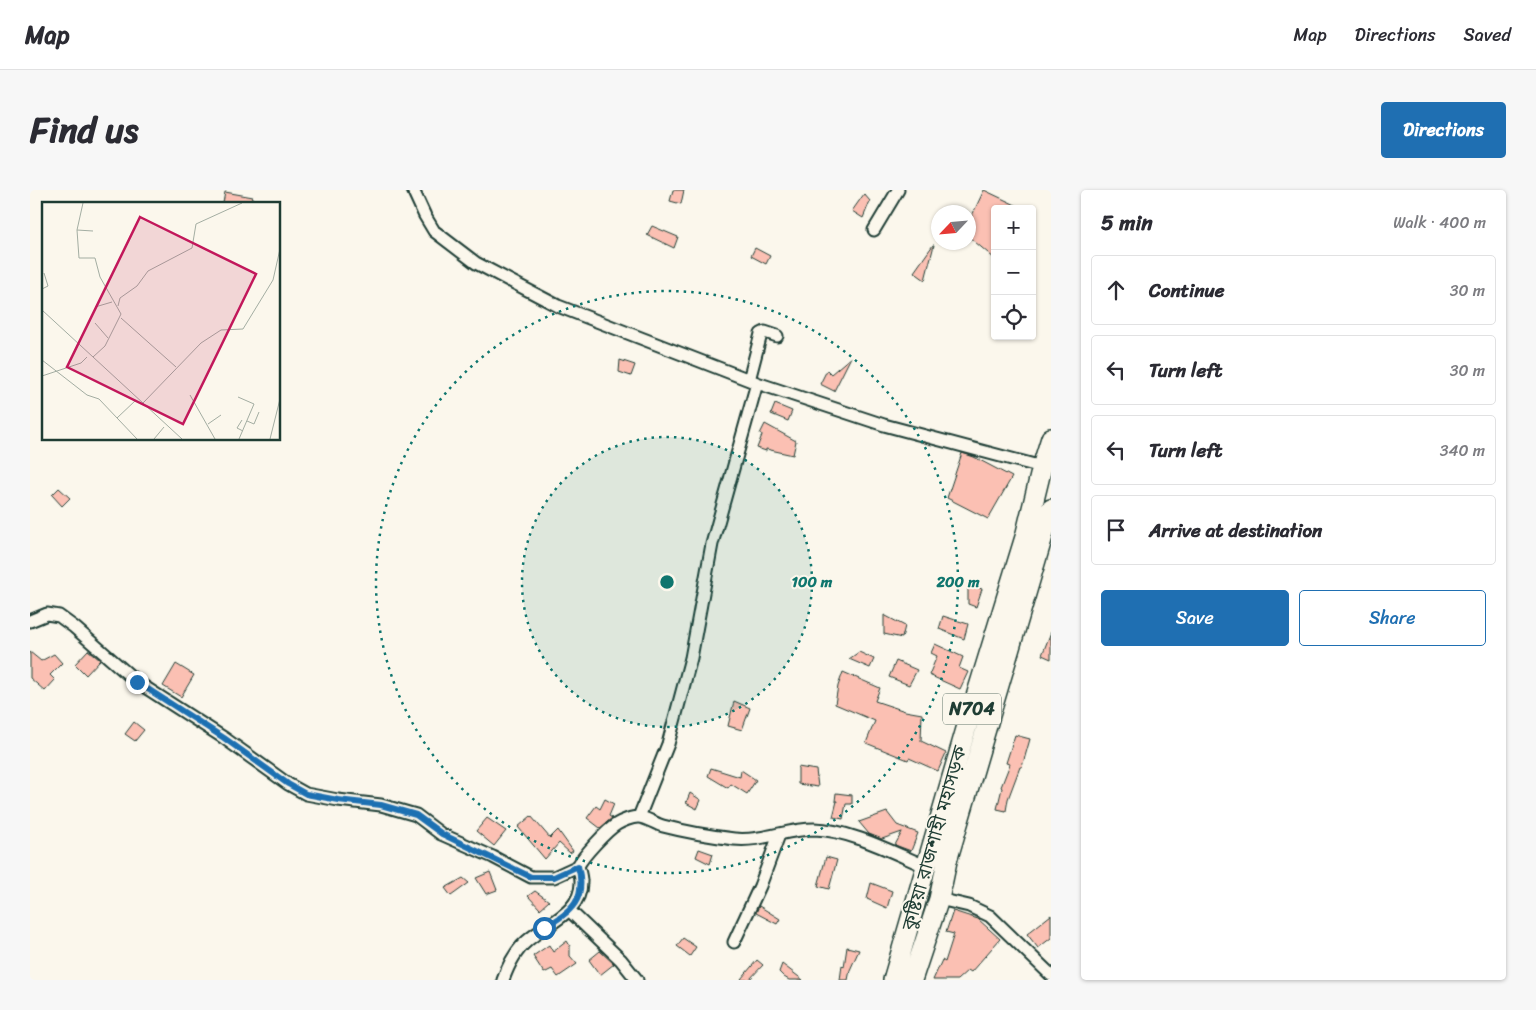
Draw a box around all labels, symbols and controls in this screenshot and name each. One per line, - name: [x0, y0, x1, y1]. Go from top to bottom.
- text: Map: [25, 14, 69, 56]
- text: Map: [1294, 19, 1327, 51]
- text: Directions: [1355, 19, 1436, 51]
- text: Saved: [1464, 19, 1511, 51]
- text: Find us: [30, 99, 138, 161]
- button: Directions: [1381, 102, 1506, 158]
- inset map: [42, 202, 280, 440]
- text: 5 min: [1101, 204, 1153, 242]
- north arrow: [931, 205, 976, 250]
- map controls: [991, 205, 1036, 340]
- button: +: [991, 205, 1036, 250]
- text: Walk · 400 m: [1393, 208, 1486, 237]
- button: −: [991, 250, 1036, 295]
- text: Continue: [1149, 274, 1225, 307]
- icon: ahead: [1102, 276, 1130, 304]
- text: 30 m: [1450, 276, 1485, 305]
- button: locate: [991, 295, 1036, 340]
- text: Turn left: [1149, 354, 1222, 387]
- icon: left: [1102, 356, 1130, 384]
- text: 30 m: [1450, 356, 1485, 385]
- text: Turn left: [1149, 434, 1222, 467]
- icon: left: [1102, 436, 1130, 464]
- text: 340 m: [1440, 436, 1485, 465]
- text: Arrive at destination: [1149, 514, 1322, 547]
- icon: arrive: [1102, 516, 1130, 544]
- text: 100 m: [792, 569, 833, 595]
- text: 200 m: [935, 569, 980, 595]
- centre of rings: [658, 573, 676, 591]
- button: Save: [1101, 590, 1289, 646]
- button: Share: [1299, 590, 1486, 646]
- route end: [126, 671, 149, 694]
- road number: N704: [943, 694, 1001, 724]
- street label: কুষ্টিয়া রাজশাহী মহাসড়ক: [892, 741, 976, 935]
- route start: [533, 917, 556, 940]

